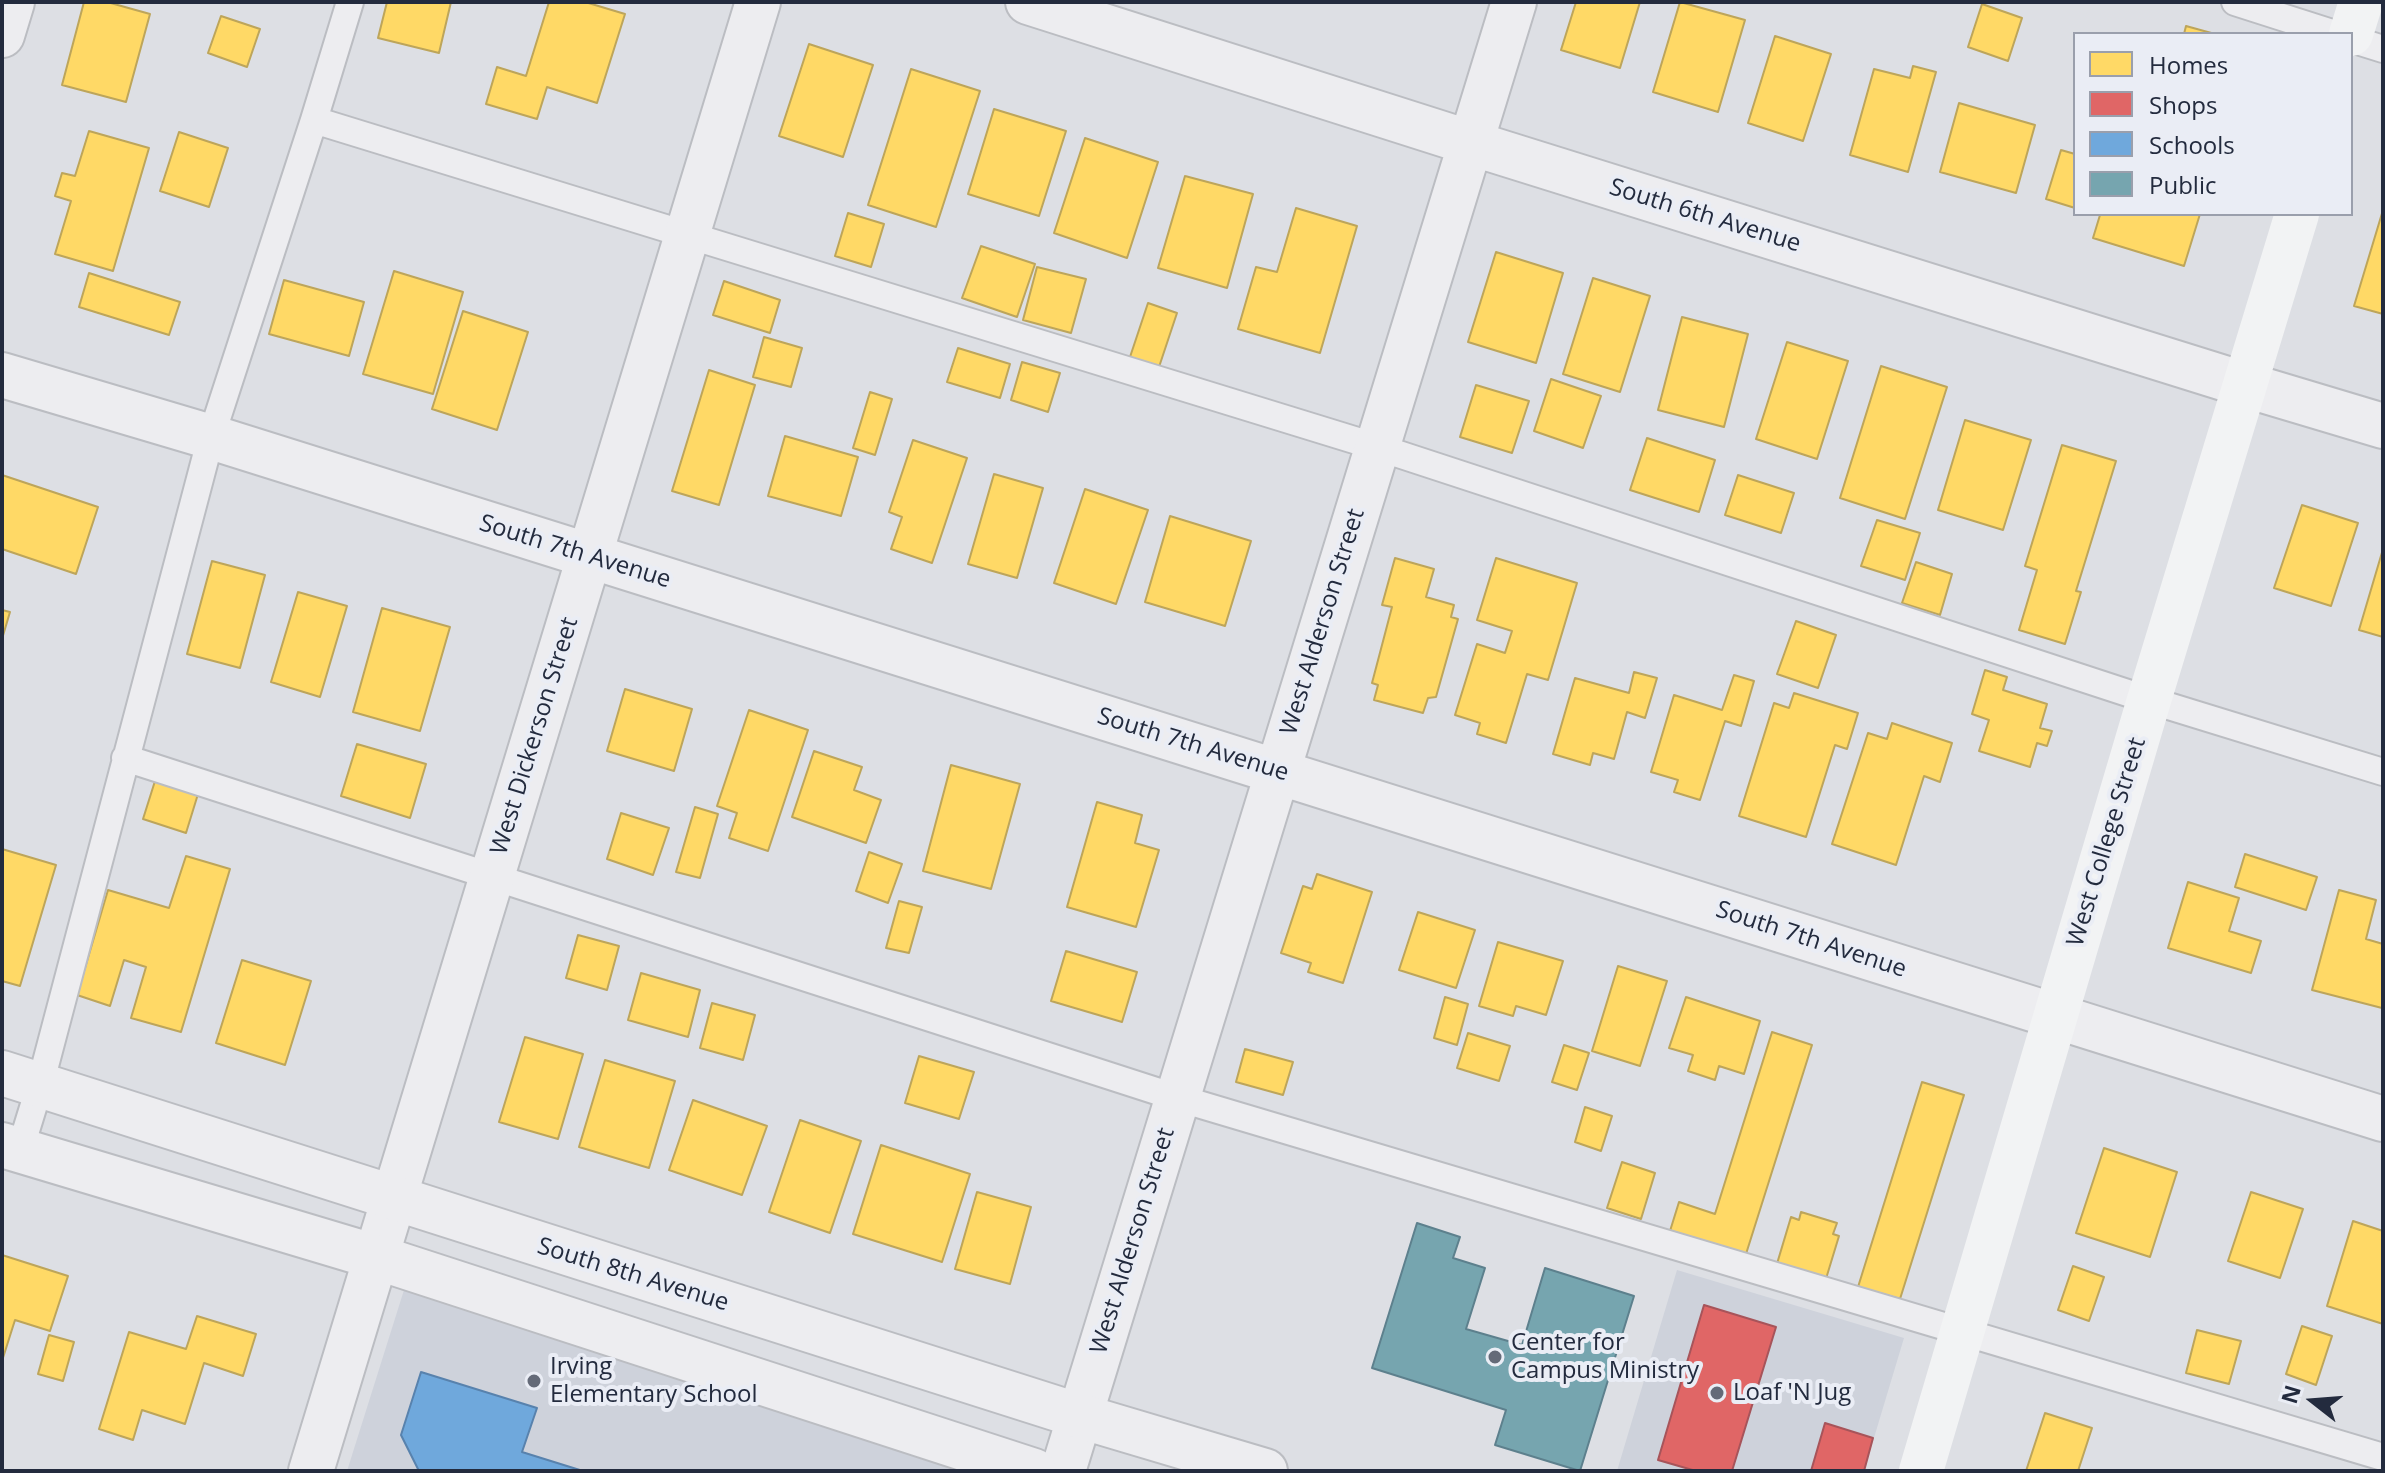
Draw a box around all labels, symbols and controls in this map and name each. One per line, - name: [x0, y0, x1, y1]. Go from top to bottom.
- legend: [2073, 32, 2353, 216]
- text: Homes: [2149, 48, 2228, 81]
- text: Shops: [2149, 88, 2217, 121]
- text: Schools: [2149, 128, 2235, 161]
- text: Public: [2149, 168, 2216, 201]
- street label: South 6th Avenue: [1606, 173, 1804, 259]
- street label: West Alderson Street: [1275, 505, 1371, 739]
- street label: South 7th Avenue: [476, 509, 674, 595]
- street label: West Dickerson Street: [485, 614, 585, 858]
- street label: South 7th Avenue: [1094, 702, 1292, 788]
- street label: West College Street: [2062, 734, 2152, 950]
- street label: South 7th Avenue: [1712, 896, 1910, 984]
- street label: West Alderson Street: [1085, 1124, 1181, 1358]
- street label: South 8th Avenue: [534, 1232, 732, 1318]
- place label: Center for Campus Ministry: [1511, 1329, 1699, 1385]
- marker: Center for Campus Ministry: [1486, 1348, 1504, 1366]
- place label: Irving Elementary School: [550, 1353, 758, 1409]
- north arrow: [2273, 1361, 2353, 1441]
- marker: Irving Elementary School: [525, 1372, 543, 1390]
- place label: Loaf 'N Jug: [1733, 1379, 1851, 1407]
- text: N: [2273, 1381, 2307, 1407]
- marker: Loaf 'N Jug: [1708, 1384, 1726, 1402]

